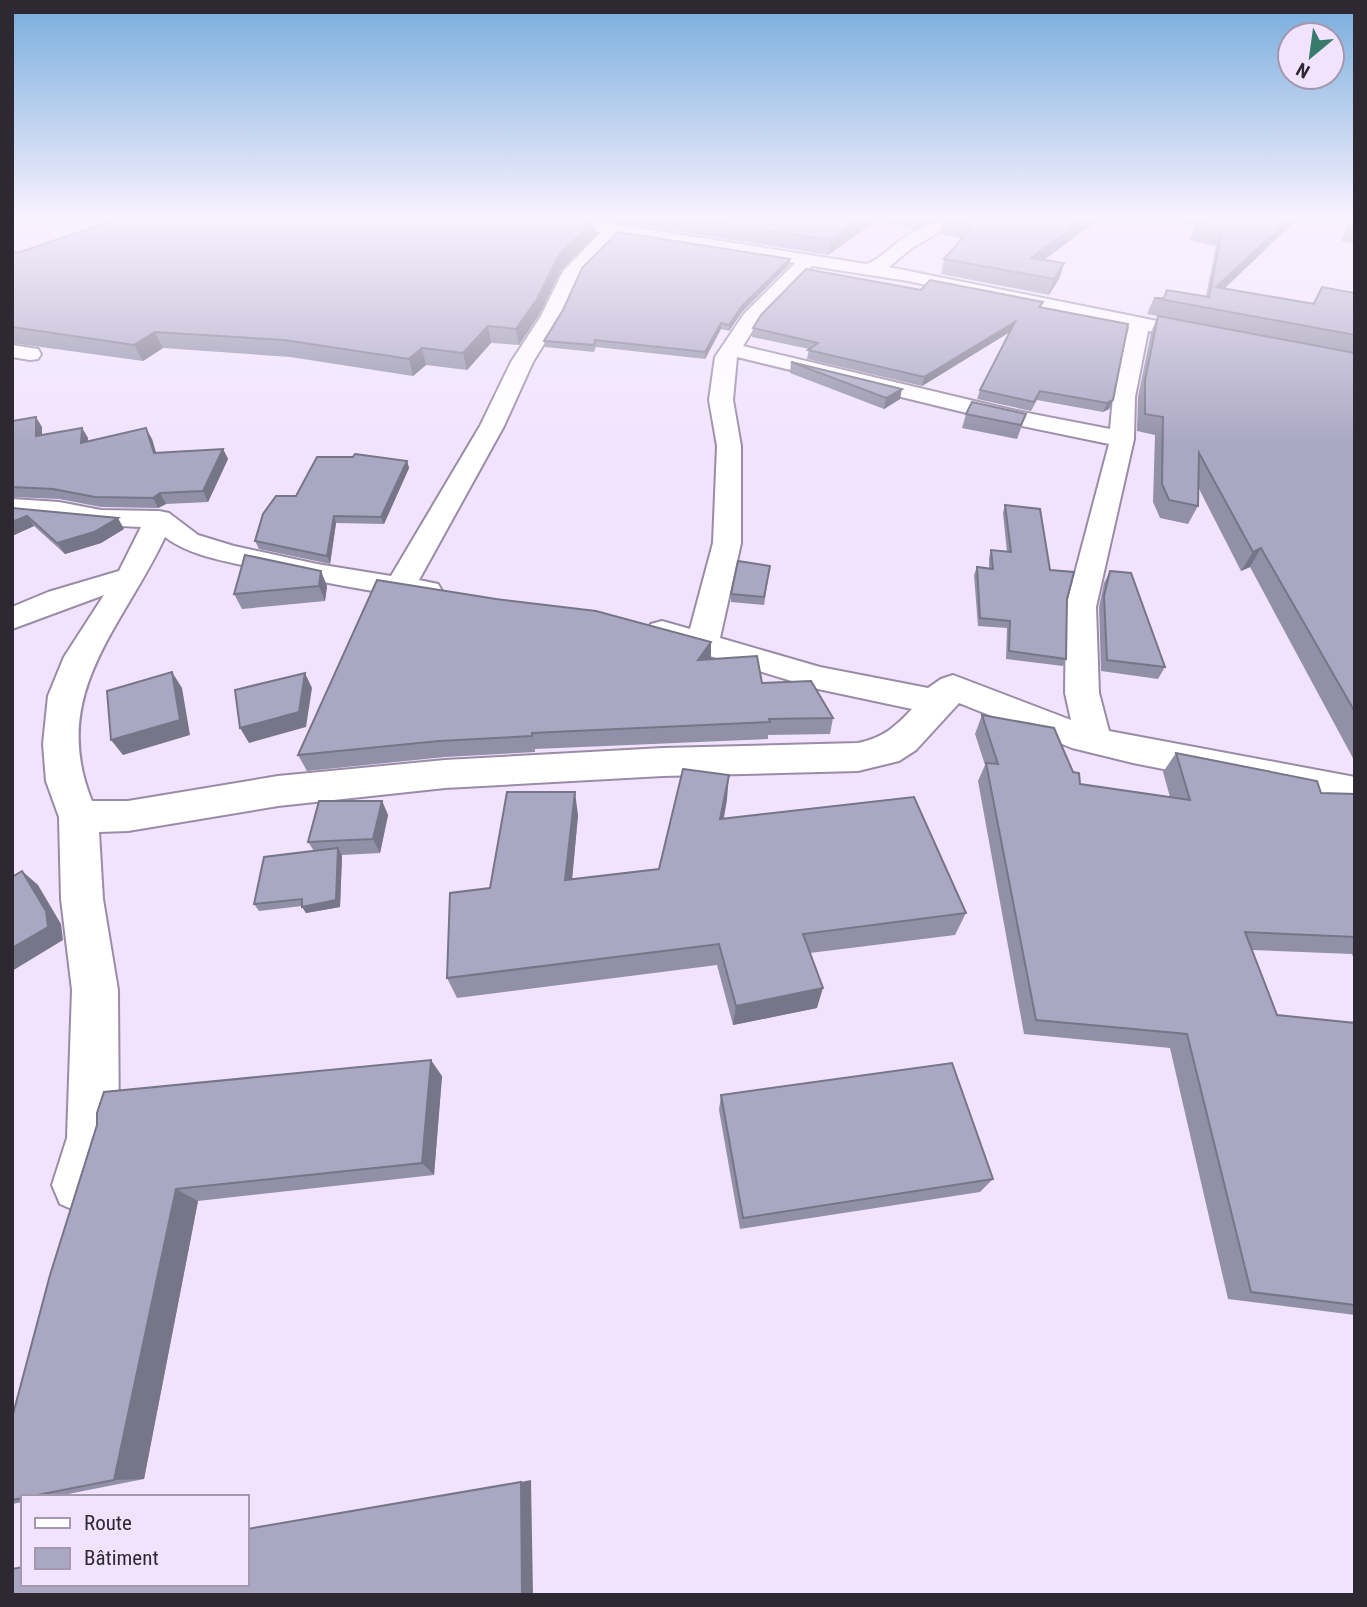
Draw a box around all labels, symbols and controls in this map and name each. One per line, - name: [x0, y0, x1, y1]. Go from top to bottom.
- north arrow: [1276, 21, 1346, 91]
- text: N: [1292, 58, 1314, 83]
- legend: [21, 1495, 248, 1586]
- text: Route: [84, 1511, 132, 1535]
- text: Bâtiment: [84, 1546, 159, 1570]

